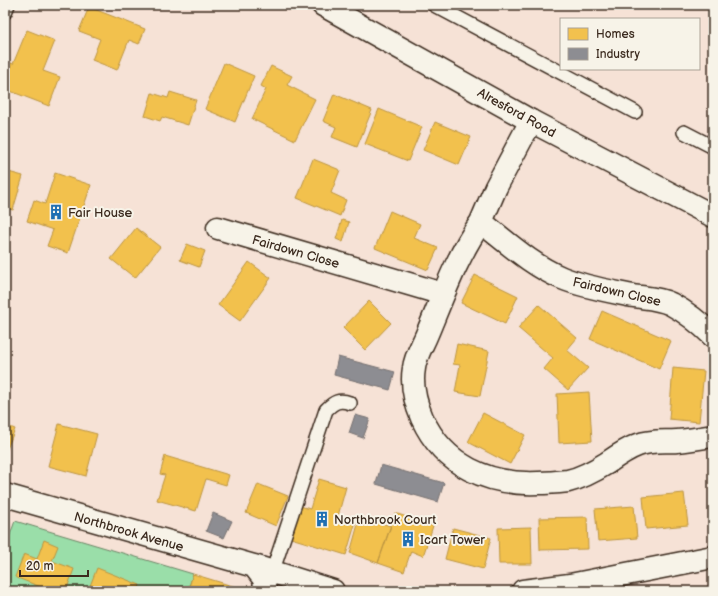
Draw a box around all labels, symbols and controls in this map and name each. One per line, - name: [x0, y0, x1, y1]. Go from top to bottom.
- legend: [560, 18, 700, 70]
- text: Homes: [596, 27, 635, 42]
- text: Industry: [596, 47, 641, 62]
- street label: Alresford Road: [475, 85, 559, 141]
- building icon: Fair House: [47, 203, 65, 221]
- place label: Fair House: [68, 205, 132, 221]
- street label: Fairdown Close: [250, 232, 342, 272]
- street label: Fairdown Close: [571, 274, 663, 310]
- street label: Northbrook Avenue: [72, 509, 186, 555]
- building icon: Northbrook Court: [313, 510, 331, 528]
- place label: Northbrook Court: [334, 512, 436, 528]
- building icon: Icart Tower: [399, 530, 417, 548]
- place label: Icart Tower: [420, 532, 485, 548]
- scale bar: [20, 552, 88, 578]
- text: 20 m: [26, 559, 53, 574]

